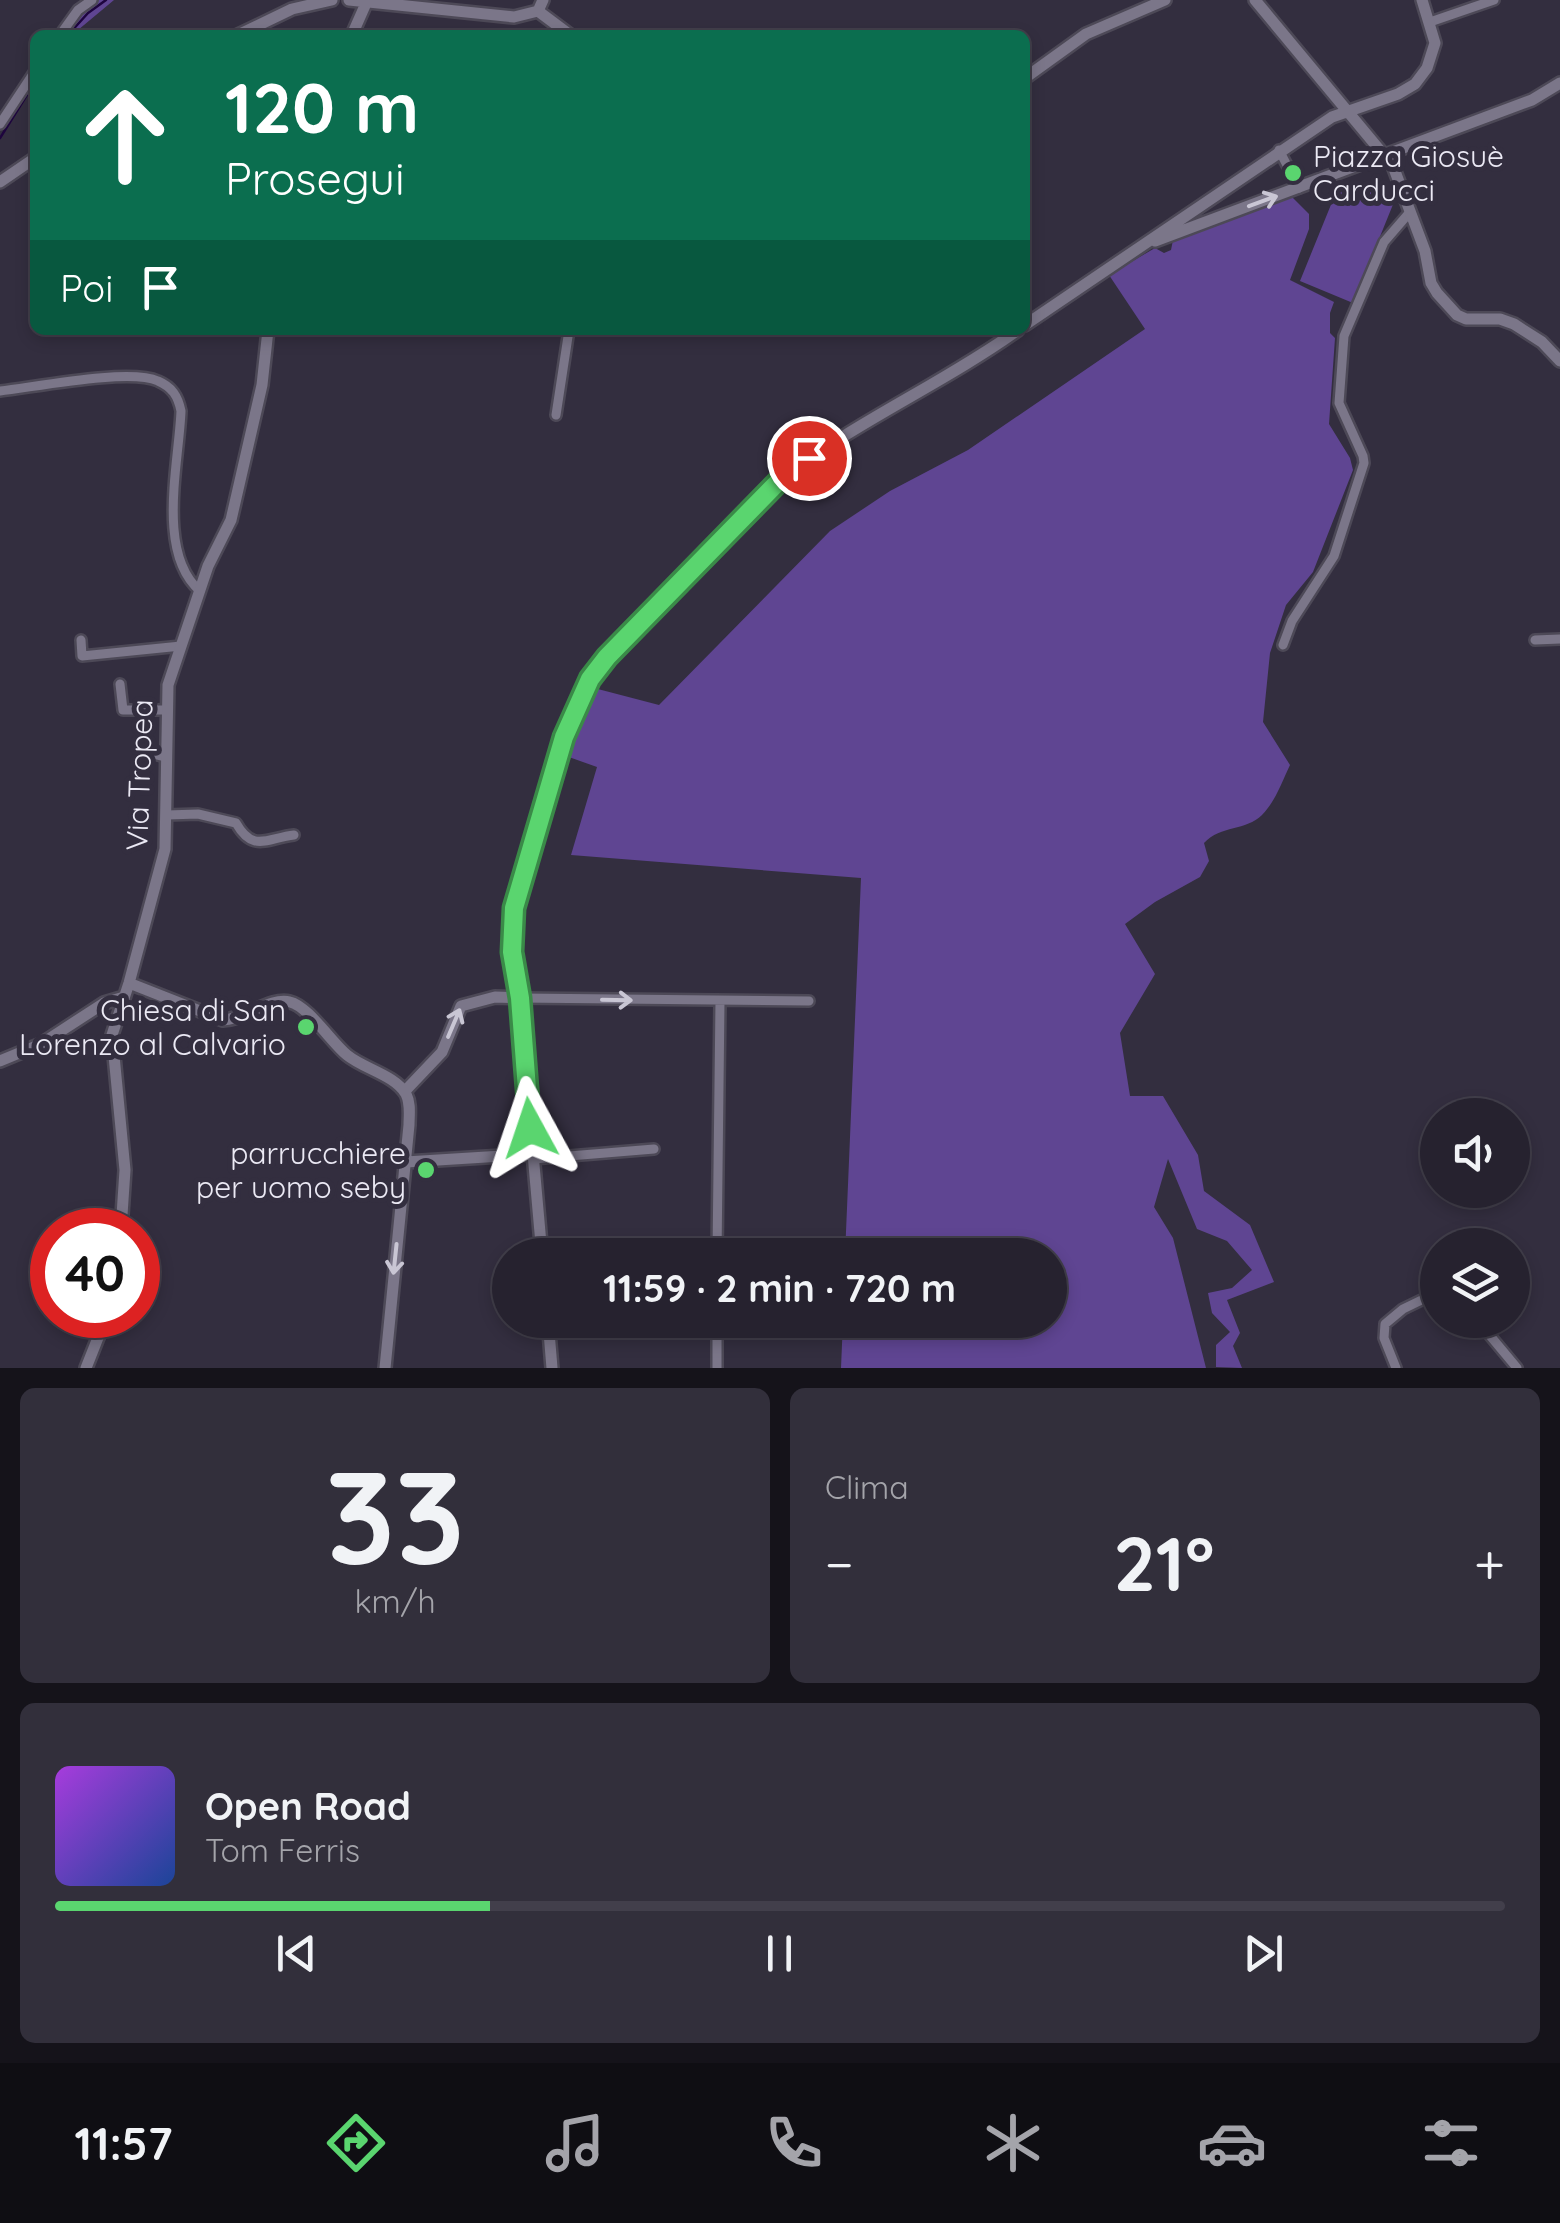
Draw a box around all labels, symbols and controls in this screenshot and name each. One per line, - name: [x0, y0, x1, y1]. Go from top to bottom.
- text: 120 m: [225, 63, 419, 151]
- icon: ahead: [60, 70, 190, 200]
- place label: Piazza Giosuè Carducci: [1313, 137, 1504, 209]
- text: Prosegui: [225, 150, 405, 206]
- marker: Piazza Giosuè Carducci: [1282, 162, 1304, 184]
- one-way arrow: [1247, 191, 1278, 209]
- icon: arrive: [133, 260, 188, 315]
- text: Poi: [60, 264, 113, 312]
- pin: [767, 416, 852, 501]
- icon: arrive: [782, 431, 837, 486]
- street label: Via Tropea: [117, 699, 161, 851]
- one-way arrow: [600, 990, 633, 1010]
- place label: Chiesa di San Lorenzo al Calvario: [19, 991, 286, 1063]
- one-way arrow: [446, 1008, 464, 1039]
- marker: Chiesa di San Lorenzo al Calvario: [295, 1016, 317, 1038]
- position arrow: [478, 1076, 582, 1180]
- map controls: [1420, 1098, 1530, 1338]
- button: sound: [1420, 1098, 1530, 1208]
- place label: parrucchiere per uomo seby: [196, 1134, 406, 1206]
- marker: parrucchiere per uomo seby: [415, 1159, 437, 1181]
- speed limit sign: 40: [30, 1208, 160, 1338]
- button: layers: [1420, 1228, 1530, 1338]
- one-way arrow: [386, 1242, 405, 1274]
- text: 11:59 · 2 min · 720 m: [603, 1264, 956, 1312]
- text: 33: [325, 1434, 465, 1597]
- text: Clima: [825, 1467, 909, 1507]
- text: 21°: [1113, 1516, 1214, 1610]
- text: −: [825, 1529, 854, 1598]
- text: +: [1474, 1529, 1505, 1598]
- text: km/h: [354, 1581, 436, 1621]
- text: Open Road: [205, 1782, 411, 1830]
- text: Tom Ferris: [205, 1830, 360, 1870]
- icon: previous: [269, 1926, 324, 1981]
- icon: pause: [752, 1926, 807, 1981]
- icon: next: [1236, 1926, 1291, 1981]
- icon: directions: [321, 2108, 391, 2178]
- icon: music: [540, 2108, 610, 2178]
- icon: phone: [759, 2108, 829, 2178]
- icon: climate: [978, 2108, 1048, 2178]
- icon: car: [1197, 2108, 1267, 2178]
- icon: filters: [1416, 2108, 1486, 2178]
- text: 11:57: [74, 2115, 172, 2171]

